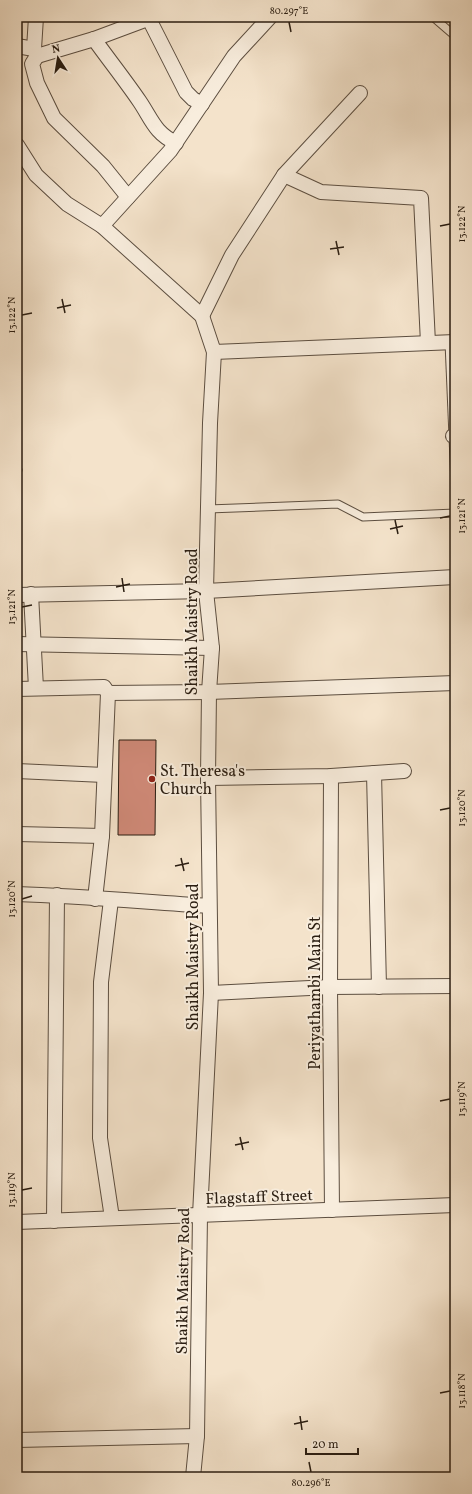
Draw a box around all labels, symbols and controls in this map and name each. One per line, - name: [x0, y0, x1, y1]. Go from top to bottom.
- text: 80.297°E: [270, 4, 308, 18]
- north arrow: [38, 38, 78, 78]
- text: N: [51, 42, 62, 58]
- text: 13.122°N: [455, 205, 469, 242]
- text: 13.122°N: [5, 296, 19, 333]
- text: 13.121°N: [455, 498, 469, 534]
- street label: Shaikh Maistry Road: [182, 549, 204, 695]
- text: 13.121°N: [5, 589, 19, 625]
- place label: St. Theresa's Church: [160, 761, 245, 801]
- marker: St. Theresa's Church: [147, 774, 157, 784]
- text: 13.120°N: [455, 789, 469, 827]
- text: 13.120°N: [5, 880, 19, 918]
- street label: Shaikh Maistry Road: [183, 884, 205, 1030]
- street label: Periyathambi Main St: [305, 916, 327, 1070]
- text: 13.119°N: [455, 1081, 469, 1117]
- text: 13.119°N: [5, 1172, 19, 1208]
- street label: Flagstaff Street: [205, 1185, 314, 1211]
- street label: Shaikh Maistry Road: [172, 1207, 196, 1355]
- text: 13.118°N: [455, 1373, 469, 1409]
- scale bar: [306, 1430, 358, 1456]
- text: 20 m: [312, 1437, 339, 1453]
- text: 80.296°E: [291, 1476, 331, 1490]

